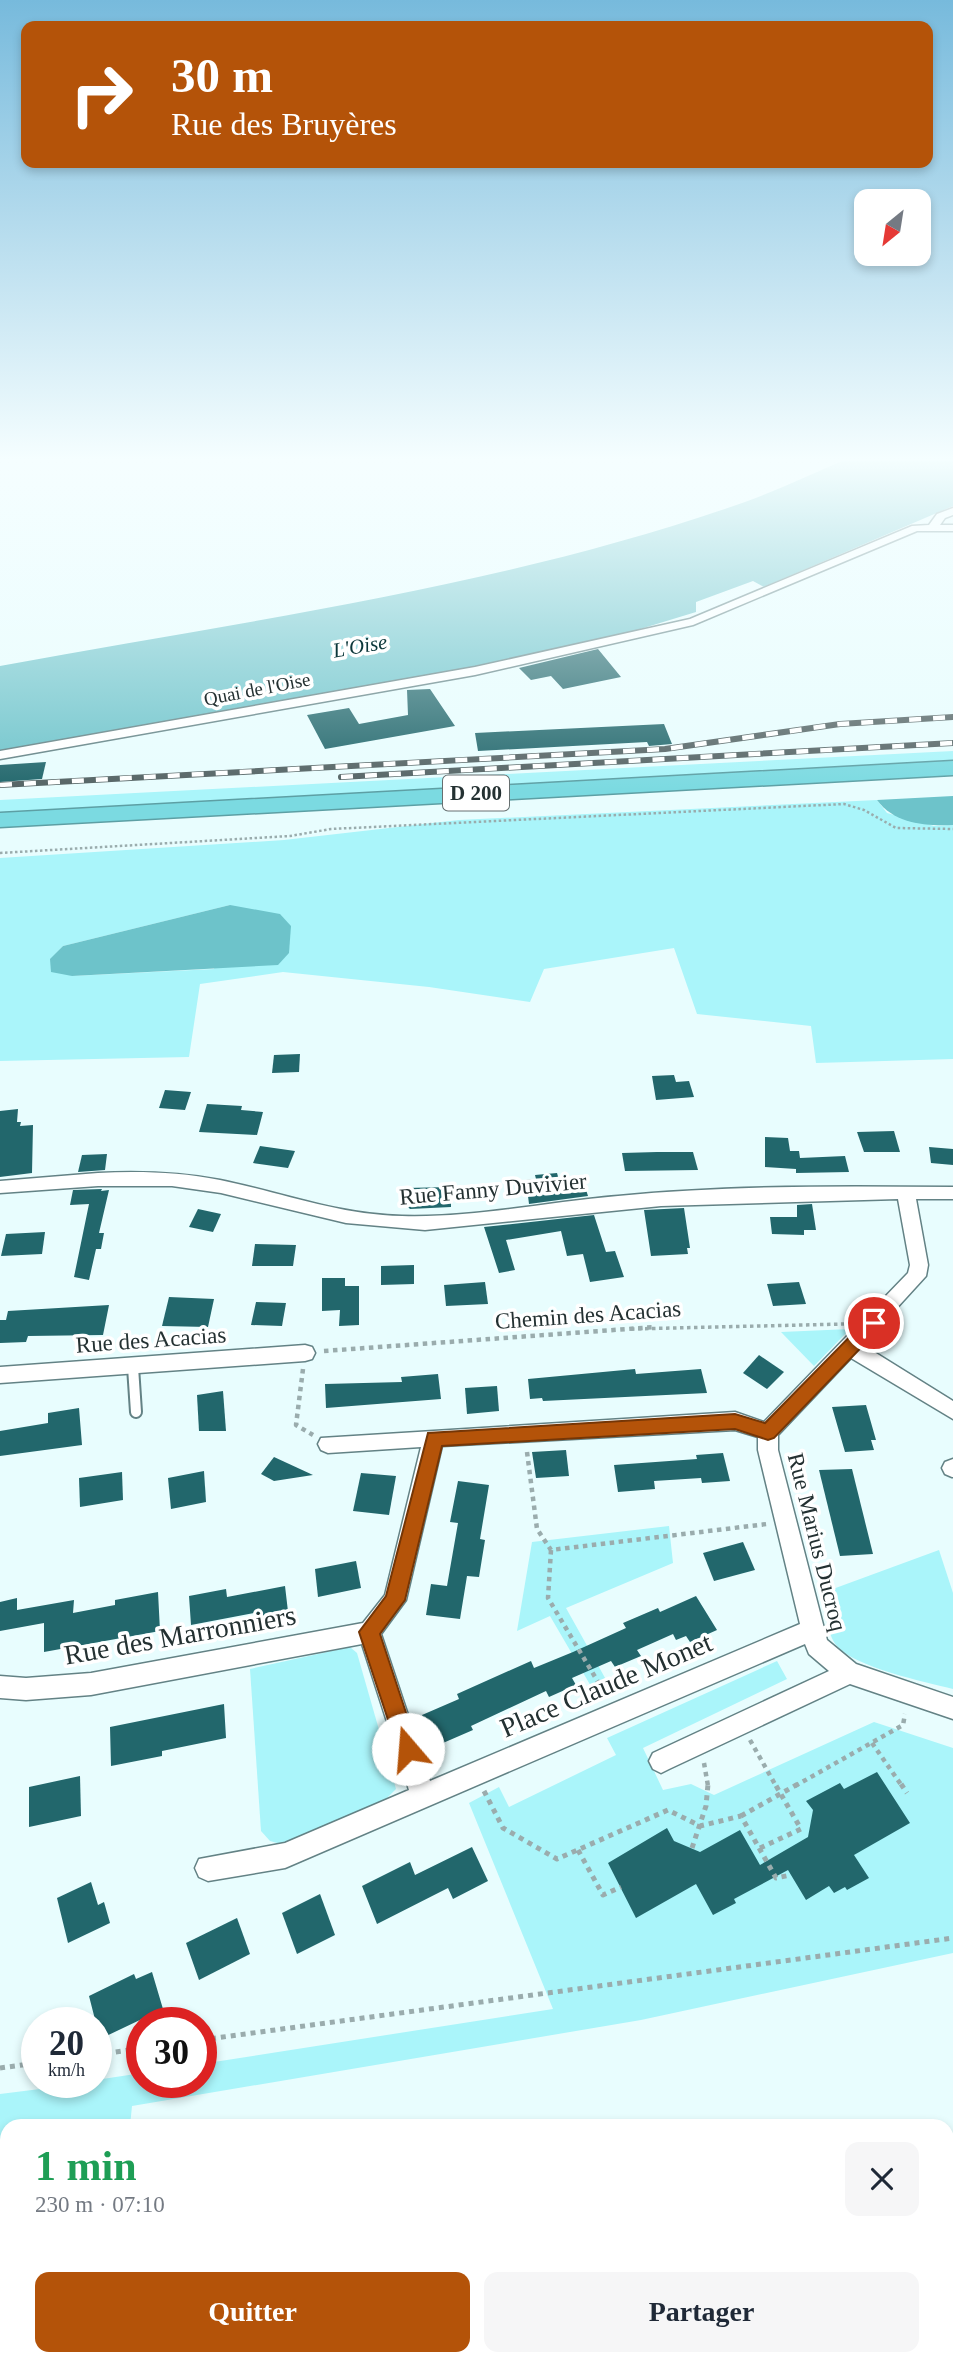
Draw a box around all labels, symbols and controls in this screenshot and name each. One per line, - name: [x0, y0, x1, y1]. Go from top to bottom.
- text: 30 m: [171, 48, 273, 103]
- icon: right: [56, 49, 147, 140]
- text: Rue des Bruyères: [171, 106, 397, 142]
- north arrow: [854, 189, 931, 266]
- map controls: [854, 189, 931, 266]
- water label: L'Oise: [330, 629, 389, 663]
- street label: Quai de l'Oise: [202, 668, 312, 710]
- road number: D 200: [443, 776, 509, 810]
- street label: Rue Fanny Duvivier: [398, 1168, 588, 1210]
- pin: [844, 1293, 904, 1353]
- street label: Chemin des Acacias: [494, 1296, 682, 1334]
- icon: arrive: [855, 1304, 893, 1342]
- street label: Rue des Acacias: [75, 1322, 227, 1358]
- street label: Rue Marius Ducroq: [783, 1450, 851, 1634]
- street label: Rue des Marronniers: [62, 1599, 298, 1671]
- street label: Place Claude Monet: [495, 1626, 717, 1744]
- position arrow: [371, 1712, 445, 1786]
- speed limit sign: 30: [126, 2007, 217, 2098]
- text: 20: [49, 2024, 84, 2063]
- text: km/h: [48, 2060, 85, 2080]
- button: close: [845, 2142, 919, 2216]
- text: 1 min: [35, 2143, 137, 2189]
- text: 230 m · 07:10: [35, 2192, 165, 2217]
- button: Quitter: [35, 2272, 470, 2352]
- button: Partager: [484, 2272, 919, 2352]

